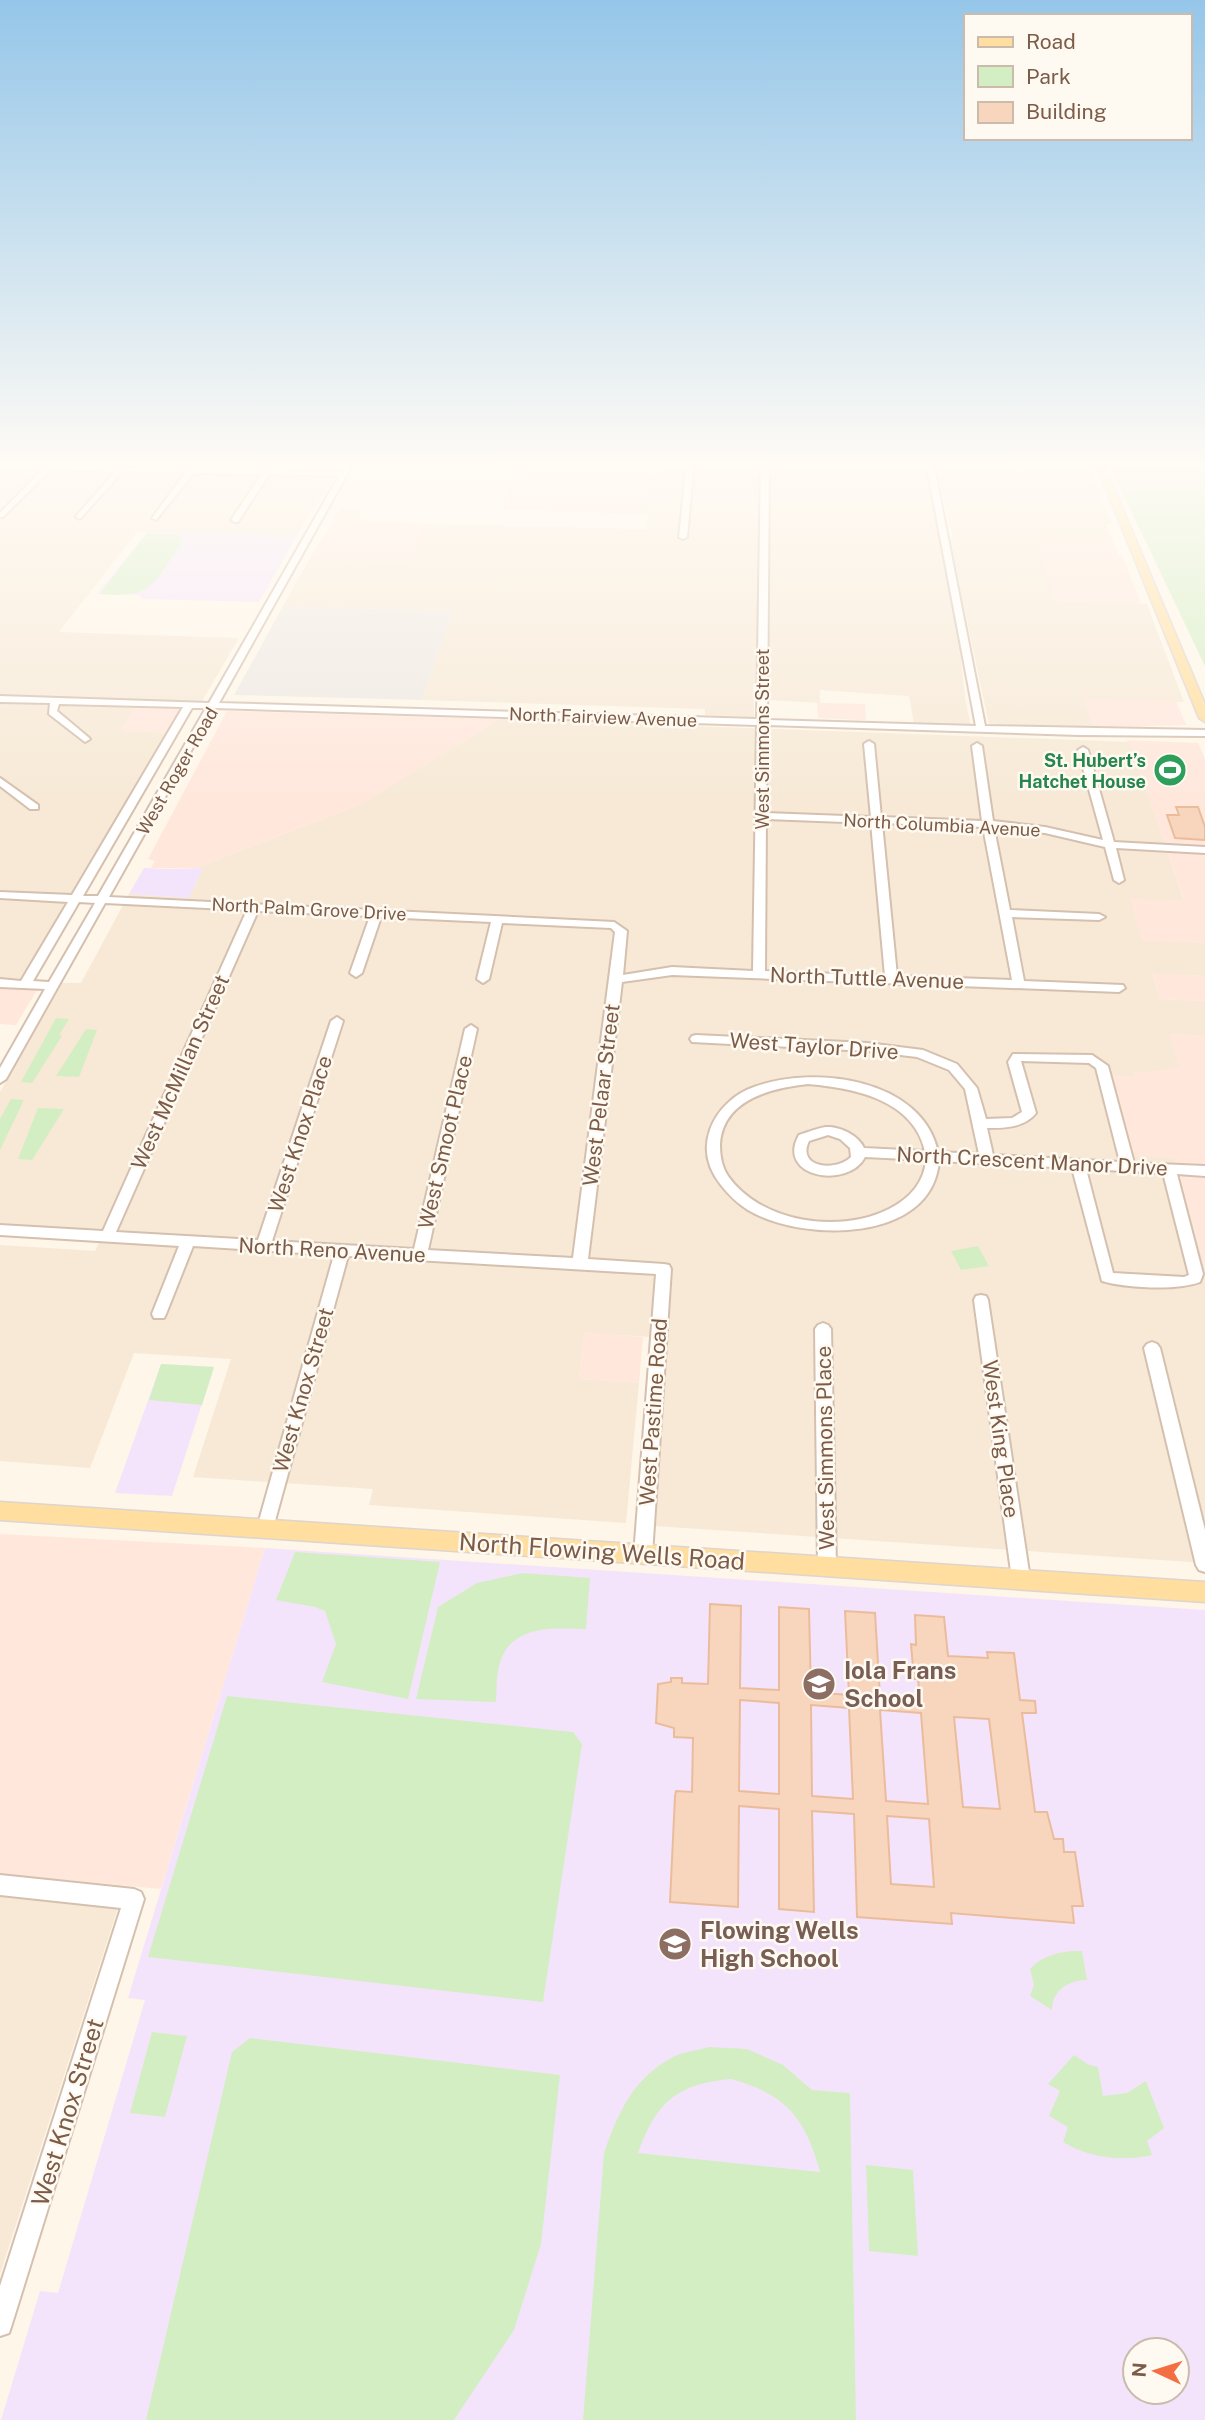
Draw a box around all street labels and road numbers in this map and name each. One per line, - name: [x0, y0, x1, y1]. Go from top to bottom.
- street label: West Simmons Street: [752, 648, 773, 830]
- street label: West Roger Road: [132, 703, 222, 839]
- street label: North Fairview Avenue: [509, 703, 697, 731]
- street label: North Columbia Avenue: [843, 809, 1041, 841]
- street label: North Palm Grove Drive: [211, 893, 407, 925]
- street label: North Tuttle Avenue: [769, 962, 965, 994]
- street label: West McMillan Street: [126, 971, 234, 1173]
- street label: West Pelaar Street: [577, 1002, 625, 1188]
- street label: West Taylor Drive: [729, 1028, 899, 1064]
- street label: West Knox Place: [263, 1052, 337, 1216]
- street label: West Smoot Place: [413, 1053, 477, 1231]
- street label: North Crescent Manor Drive: [896, 1141, 1168, 1181]
- street label: North Reno Avenue: [238, 1233, 426, 1267]
- street label: West Knox Street: [267, 1305, 339, 1475]
- street label: West Pastime Road: [634, 1317, 672, 1507]
- street label: West Simmons Place: [811, 1346, 839, 1550]
- street label: West King Place: [978, 1359, 1024, 1519]
- street label: North Flowing Wells Road: [458, 1527, 746, 1575]
- street label: West Knox Street: [25, 2015, 109, 2209]

